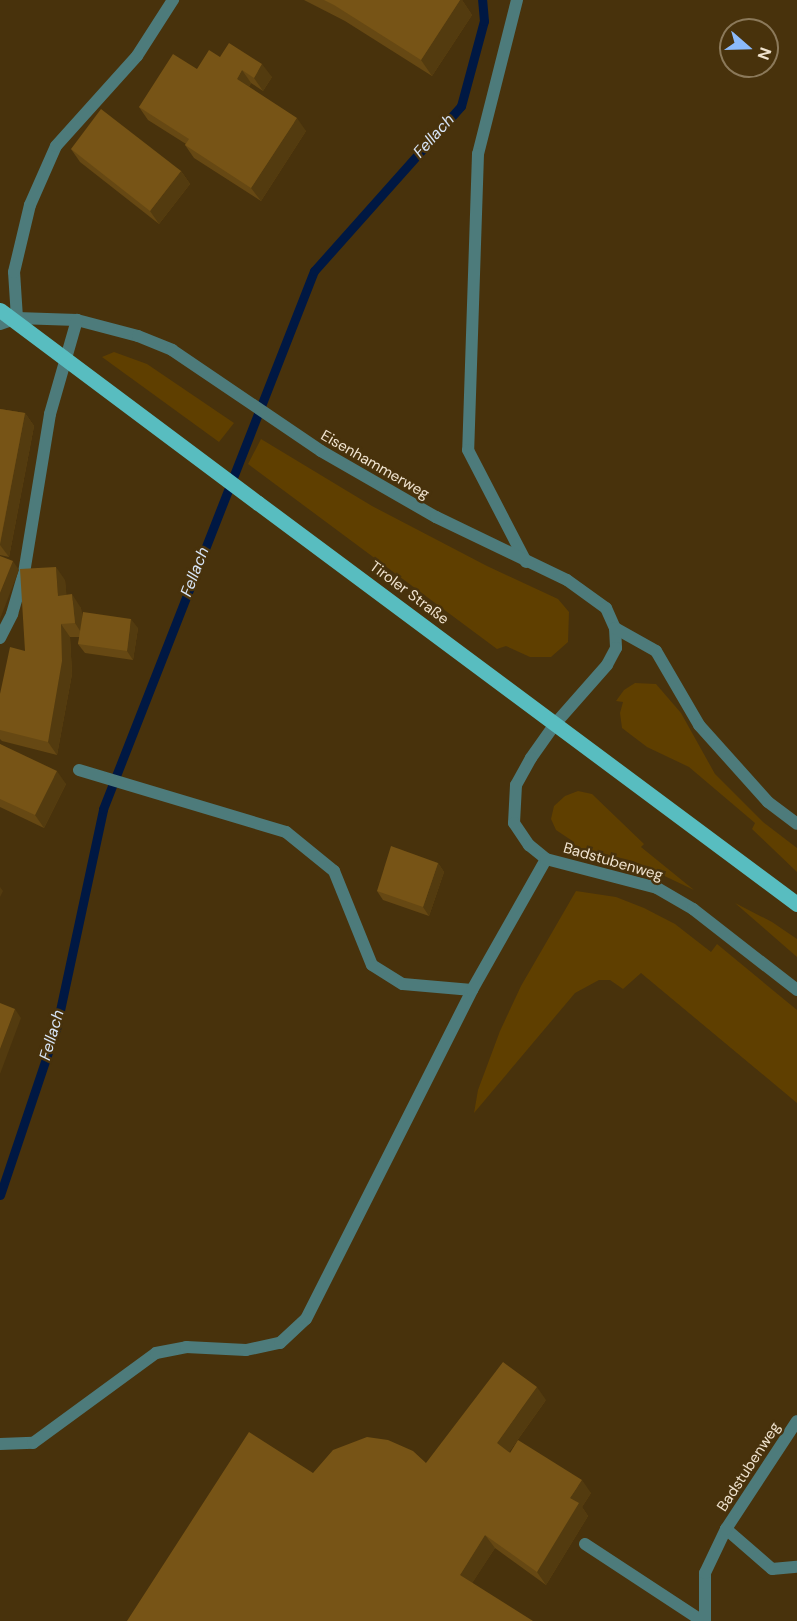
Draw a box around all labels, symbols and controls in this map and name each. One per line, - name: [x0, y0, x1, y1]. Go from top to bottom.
- north arrow: [719, 18, 779, 78]
- text: N: [753, 45, 776, 63]
- water label: Fellach: [410, 110, 458, 162]
- street label: Eisenhammerweg: [318, 427, 432, 503]
- water label: Fellach: [177, 544, 213, 600]
- street label: Tiroler Straße: [366, 557, 452, 629]
- street label: Badstubenweg: [561, 839, 665, 885]
- water label: Fellach: [36, 1008, 68, 1062]
- street label: Badstubenweg: [713, 1419, 785, 1515]

